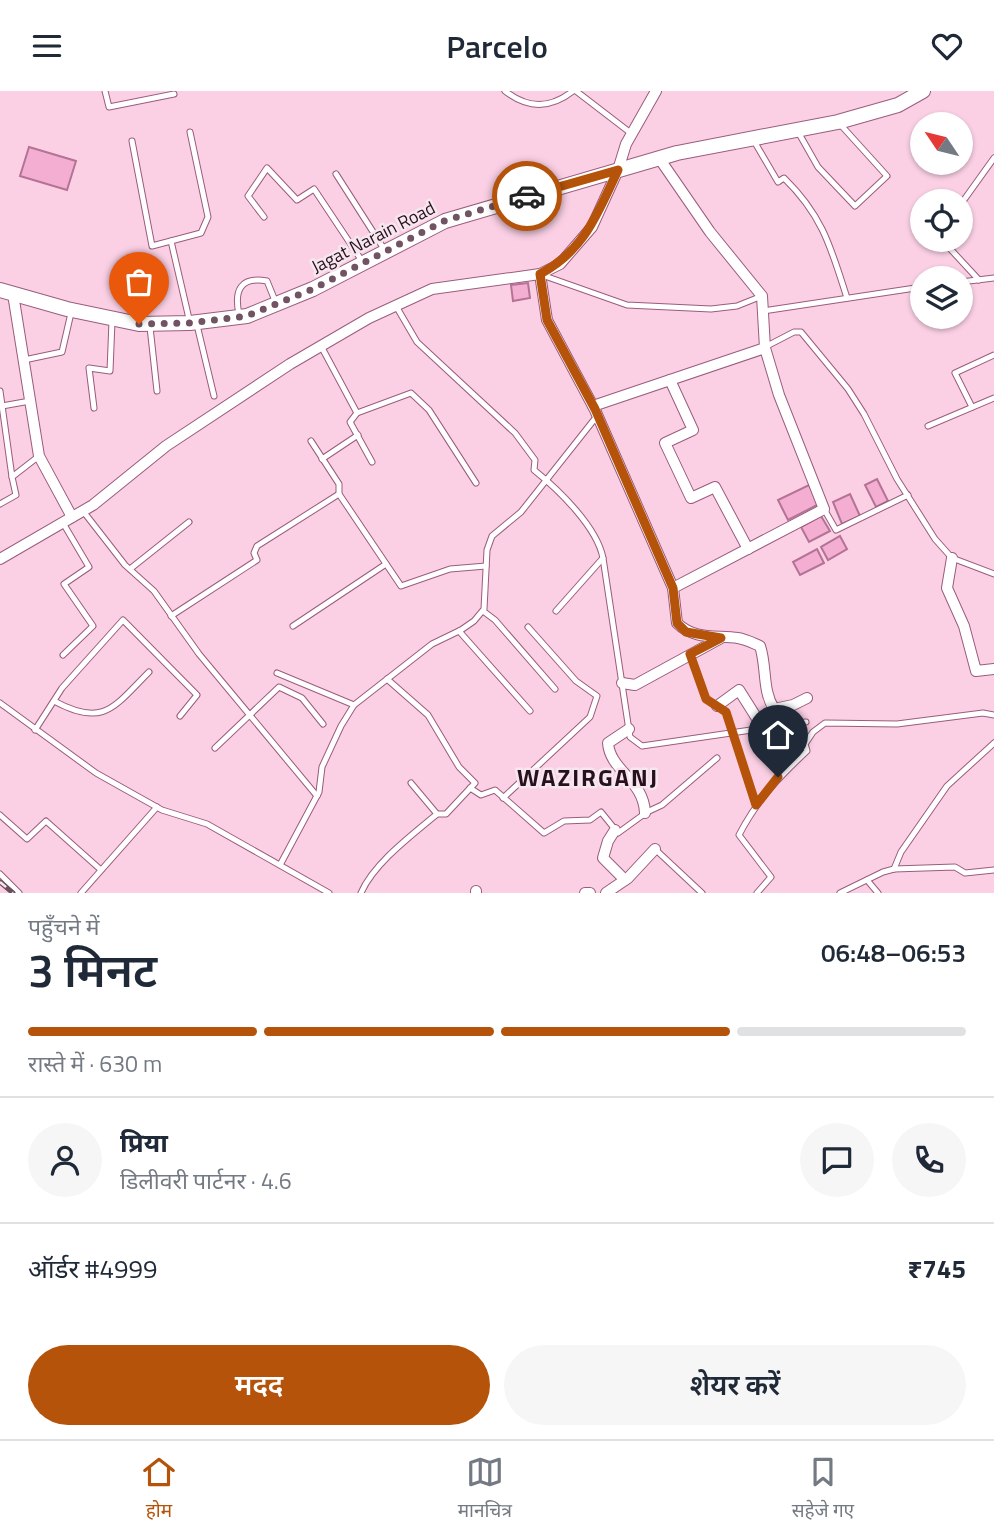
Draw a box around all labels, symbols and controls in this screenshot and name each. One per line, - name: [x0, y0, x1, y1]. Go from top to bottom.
- text: Parcelo: [446, 22, 548, 70]
- icon: menu: [28, 27, 66, 65]
- icon: heart: [928, 27, 966, 65]
- north arrow: [910, 112, 973, 175]
- map controls: [910, 112, 973, 329]
- courier: [492, 161, 562, 231]
- icon: car: [508, 177, 546, 215]
- button: locate: [910, 189, 973, 252]
- street label: Jagat Narain Road: [306, 194, 440, 280]
- pin: [109, 252, 169, 324]
- icon: bag: [120, 263, 158, 301]
- button: layers: [910, 266, 973, 329]
- pin: [748, 705, 808, 777]
- icon: home: [759, 716, 797, 754]
- district label: WAZIRGANJ: [517, 759, 659, 795]
- text: पहुँचने में: [28, 909, 99, 944]
- text: 06:48–06:53: [821, 933, 966, 972]
- text: 3 मिनट: [28, 935, 157, 1005]
- text: रास्ते में · 630 m: [28, 1046, 162, 1081]
- button: person: [28, 1123, 102, 1197]
- text: प्रिया: [120, 1123, 168, 1162]
- button: chat: [800, 1123, 874, 1197]
- button: phone: [892, 1123, 966, 1197]
- text: डिलीवरी पार्टनर · 4.6: [120, 1163, 292, 1198]
- text: ऑर्डर #4999: [28, 1249, 158, 1288]
- text: ₹745: [907, 1249, 966, 1288]
- button: मदद: [28, 1345, 490, 1425]
- button: शेयर करें: [504, 1345, 966, 1425]
- tab: होम: [140, 1453, 178, 1525]
- tab: मानचित्र: [458, 1453, 512, 1525]
- tab: सहेजे गए: [792, 1453, 854, 1525]

